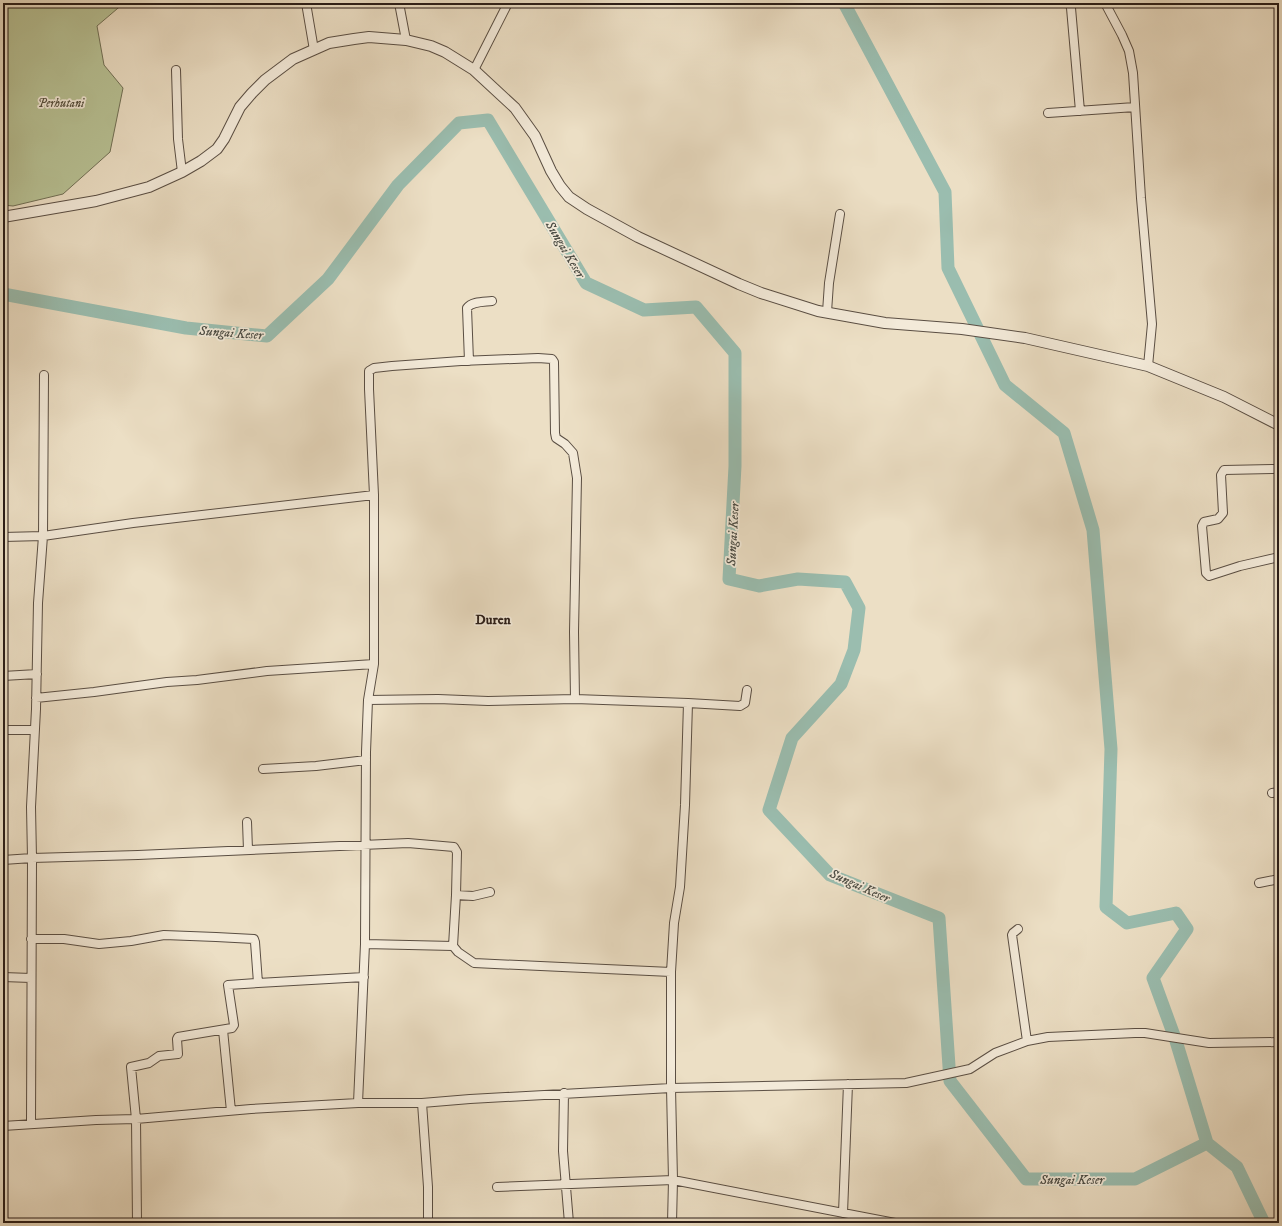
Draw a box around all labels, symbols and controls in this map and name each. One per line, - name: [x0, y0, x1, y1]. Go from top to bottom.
- park label: Perhutani: [38, 96, 85, 111]
- water label: Sungai Keser: [541, 217, 589, 282]
- water label: Sungai Keser: [197, 323, 265, 343]
- water label: Sungai Keser: [723, 500, 743, 567]
- district label: Duren: [475, 611, 511, 629]
- water label: Sungai Keser: [826, 865, 893, 907]
- water label: Sungai Keser: [1039, 1172, 1105, 1188]

